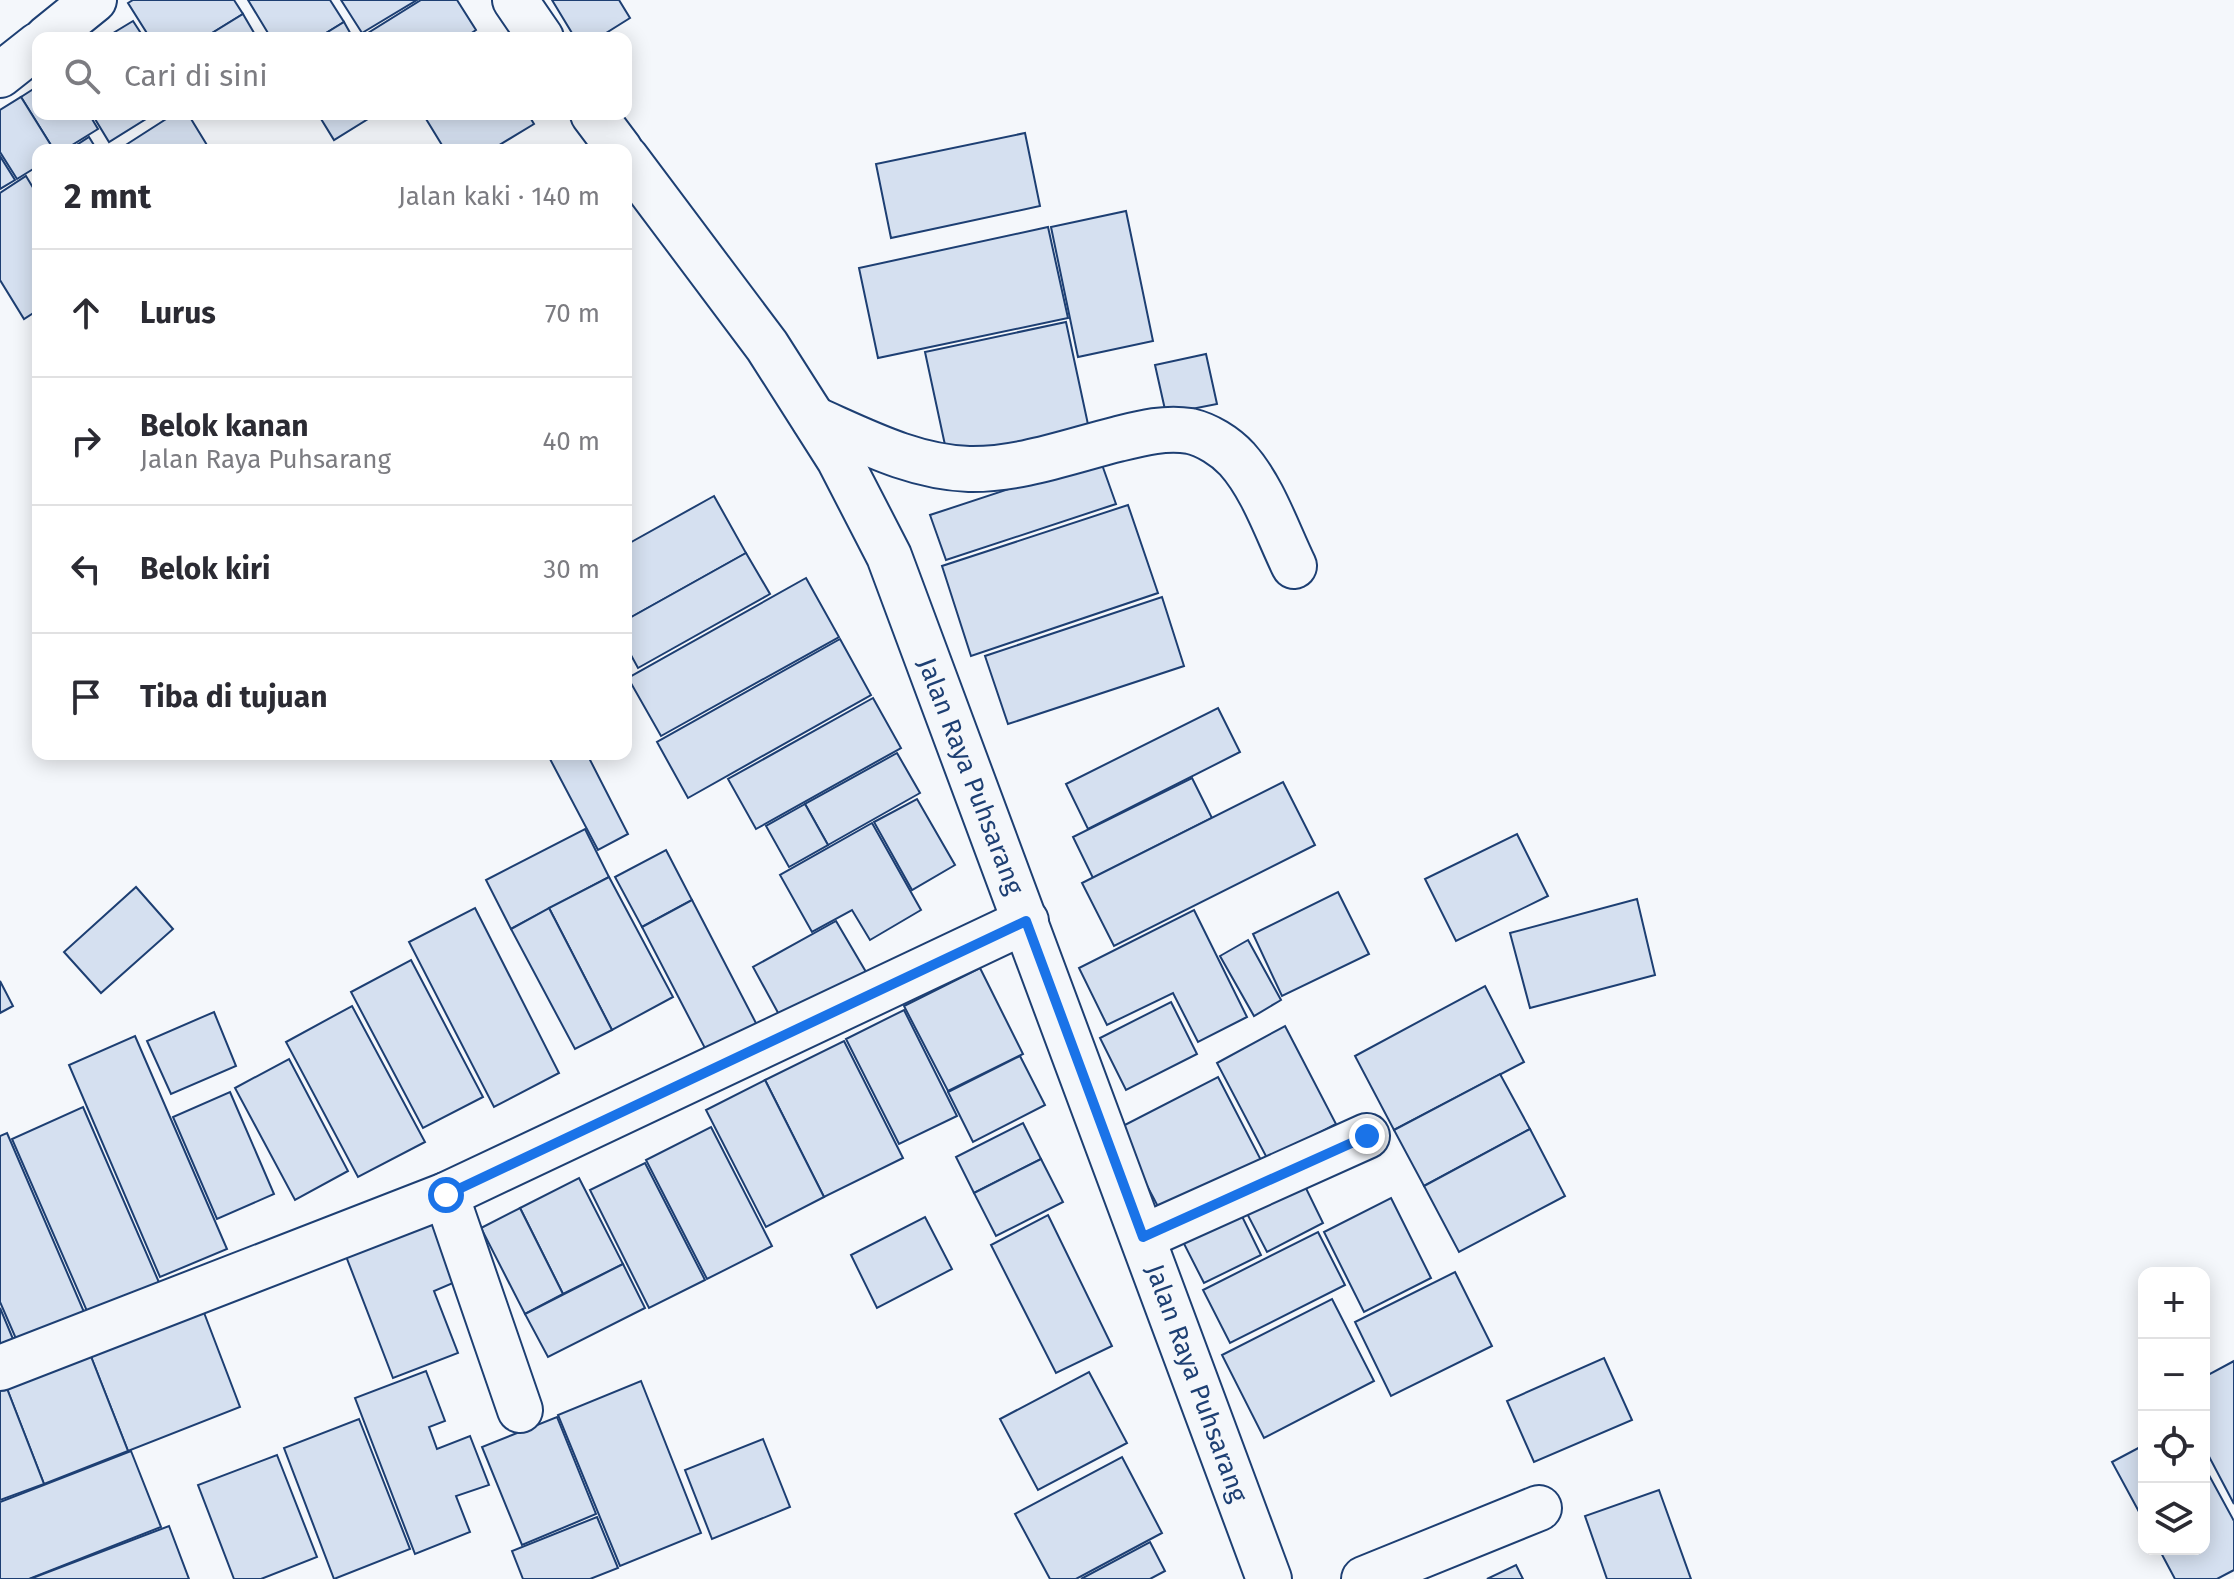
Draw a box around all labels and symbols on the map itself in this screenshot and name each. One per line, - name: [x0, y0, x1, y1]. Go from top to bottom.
- street label: Jalan Raya Puhsarang: [911, 653, 1030, 899]
- route end: [1349, 1118, 1385, 1154]
- route start: [428, 1177, 464, 1213]
- street label: Jalan Raya Puhsarang: [1139, 1260, 1254, 1507]

